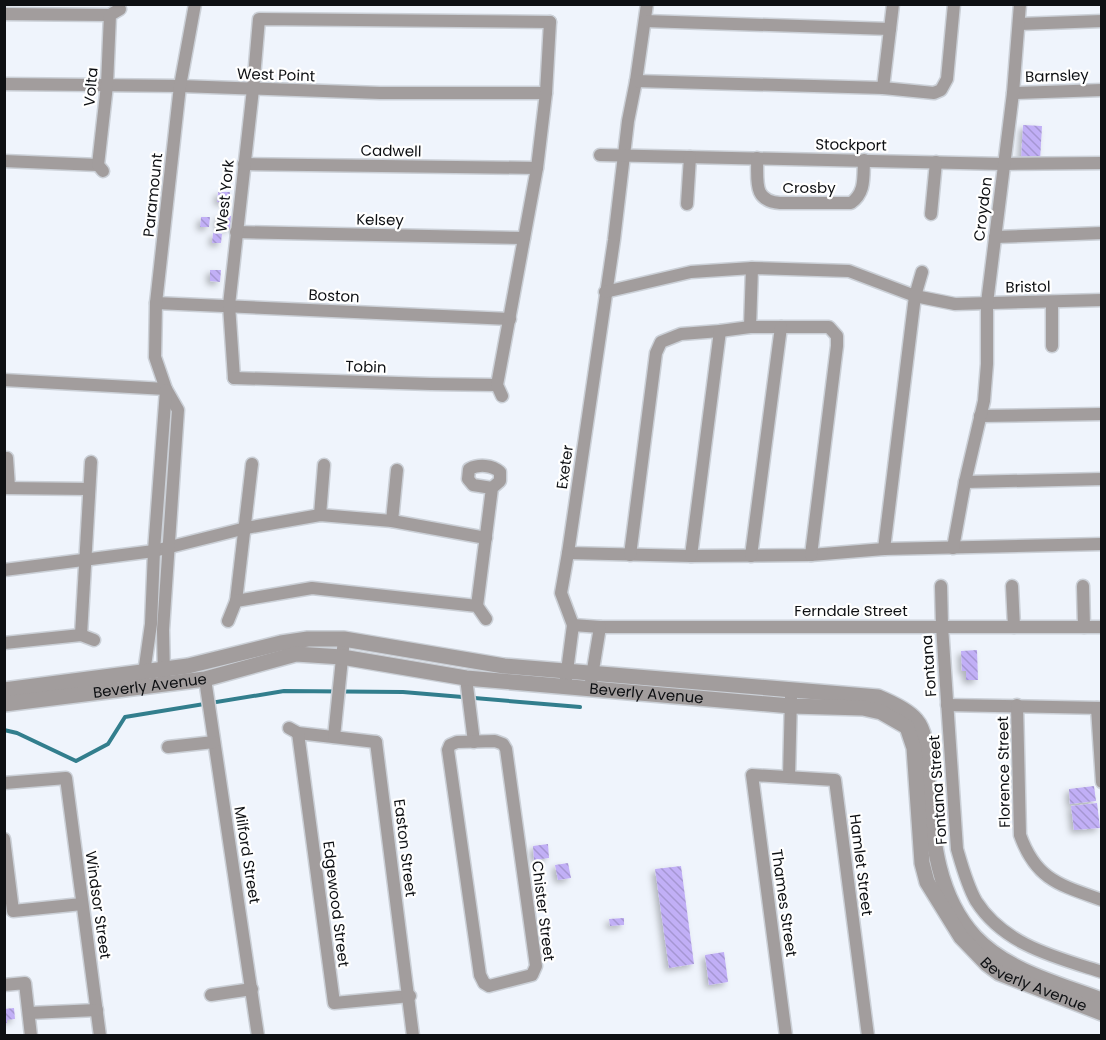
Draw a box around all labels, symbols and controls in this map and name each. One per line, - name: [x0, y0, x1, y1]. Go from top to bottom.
- street label: West Point: [237, 63, 316, 86]
- street label: Barnsley: [1025, 64, 1090, 87]
- street label: Volta: [78, 67, 103, 107]
- street label: Stockport: [815, 133, 887, 156]
- street label: Cadwell: [360, 139, 422, 162]
- street label: Paramount: [138, 152, 167, 238]
- street label: West York: [210, 158, 239, 233]
- street label: Croydon: [968, 176, 997, 242]
- street label: Crosby: [782, 177, 836, 198]
- street label: Kelsey: [356, 209, 405, 230]
- street label: Bristol: [1005, 276, 1051, 297]
- street label: Boston: [308, 284, 360, 307]
- street label: Tobin: [345, 355, 387, 378]
- street label: Exeter: [551, 443, 578, 490]
- street label: Ferndale Street: [794, 600, 908, 621]
- street label: Fontana: [916, 634, 941, 698]
- street label: Beverly Avenue: [92, 668, 208, 703]
- street label: Beverly Avenue: [589, 678, 704, 708]
- street label: Florence Street: [992, 716, 1015, 828]
- street label: Fontana Street: [923, 734, 952, 846]
- street label: Easton Street: [389, 798, 422, 898]
- street label: Milford Street: [229, 805, 266, 905]
- street label: Hamlet Street: [845, 813, 878, 917]
- street label: Edgewood Street: [318, 840, 355, 968]
- street label: Thames Street: [767, 848, 802, 958]
- street label: Windsor Street: [81, 849, 116, 960]
- street label: Chister Street: [527, 860, 560, 962]
- street label: Beverly Avenue: [976, 952, 1090, 1016]

